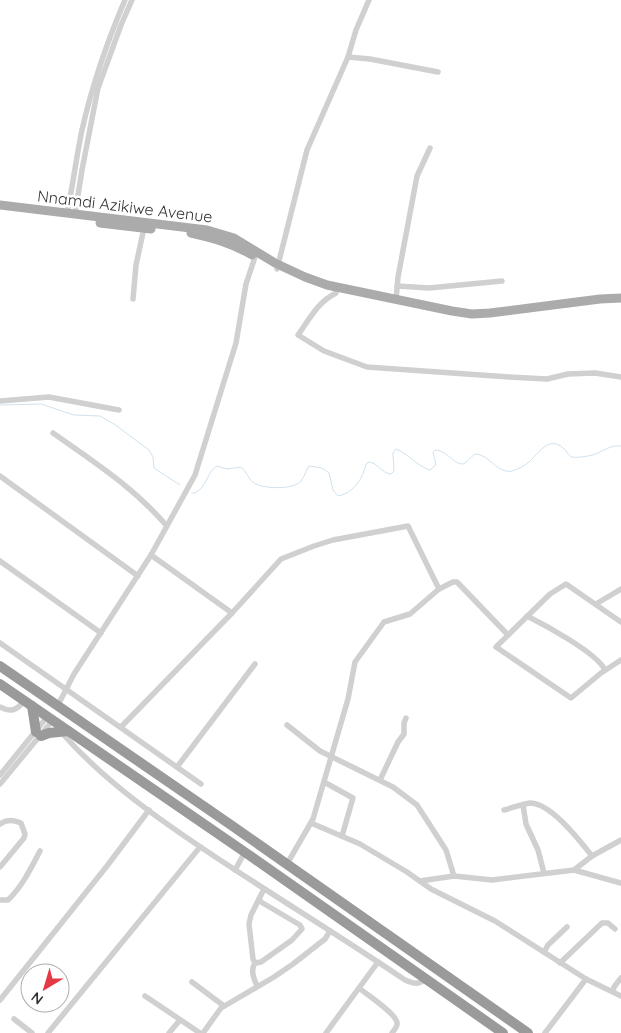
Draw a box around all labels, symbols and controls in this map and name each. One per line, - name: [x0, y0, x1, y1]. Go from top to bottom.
- street label: Nnamdi Azikiwe Avenue: [36, 185, 214, 227]
- north arrow: [20, 963, 70, 1013]
- text: N: [27, 988, 47, 1009]

